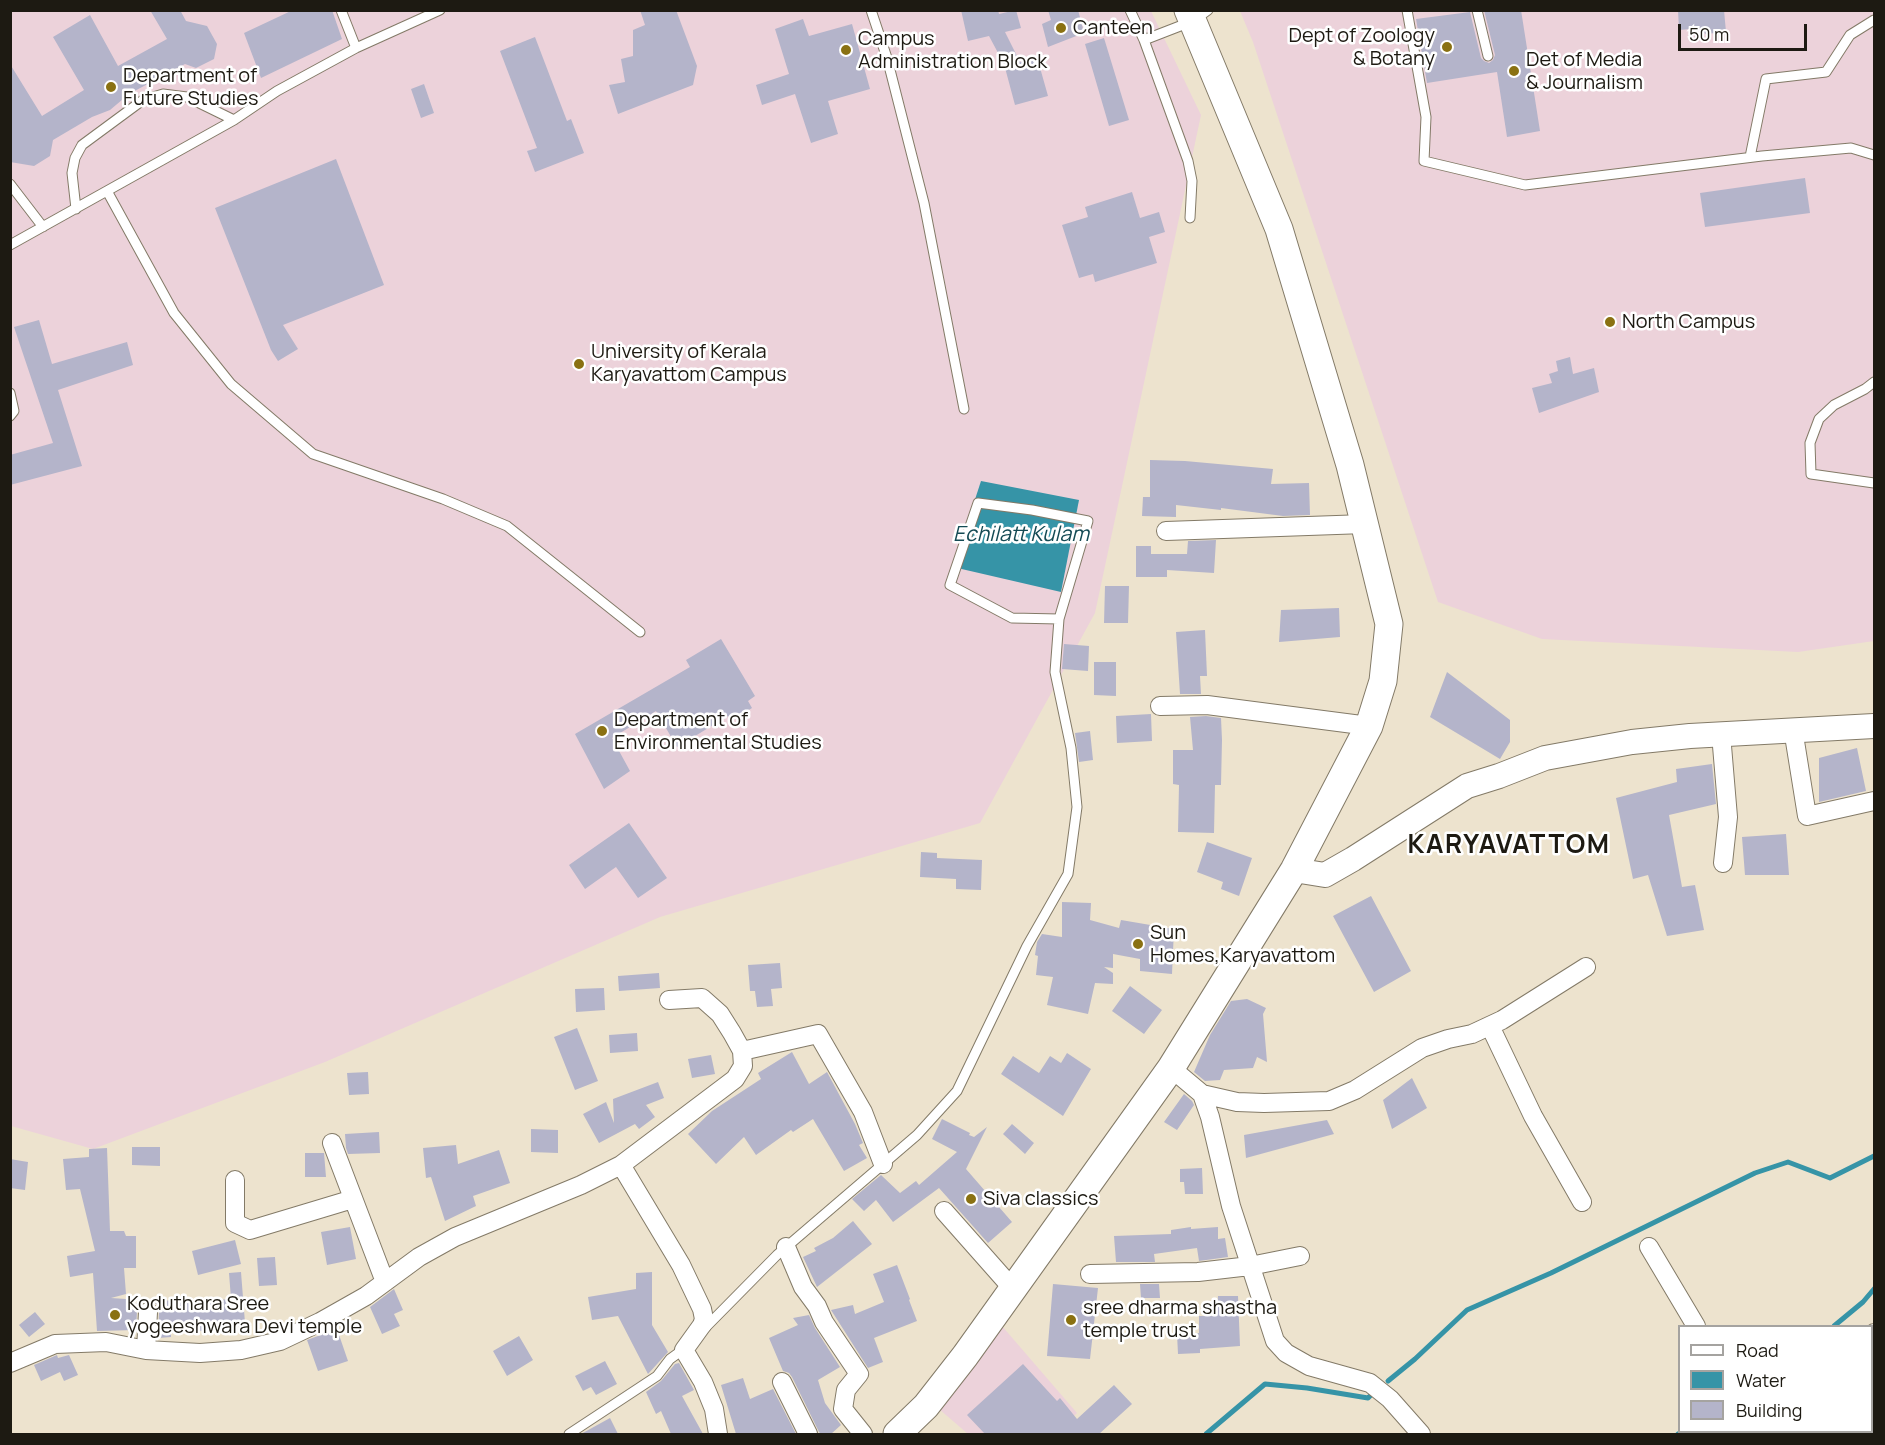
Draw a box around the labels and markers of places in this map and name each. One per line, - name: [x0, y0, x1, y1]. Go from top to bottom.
- place label: Canteen: [1073, 16, 1153, 40]
- marker: Canteen: [1054, 21, 1068, 35]
- place label: Dept of Zoology & Botany: [1289, 24, 1435, 71]
- place label: Campus Administration Block: [858, 27, 1047, 74]
- marker: Dept of Zoology & Botany: [1440, 40, 1454, 54]
- marker: Campus Administration Block: [839, 43, 853, 57]
- place label: Det of Media & Journalism: [1526, 48, 1643, 95]
- place label: Department of Future Studies: [123, 64, 258, 111]
- marker: Det of Media & Journalism: [1507, 64, 1521, 78]
- marker: Department of Future Studies: [104, 80, 118, 94]
- place label: North Campus: [1622, 310, 1755, 334]
- marker: North Campus: [1603, 315, 1617, 329]
- place label: University of Kerala Karyavattom Campus: [591, 340, 787, 387]
- marker: University of Kerala Karyavattom Campus: [572, 357, 586, 371]
- place label: Department of Environmental Studies: [614, 708, 822, 755]
- marker: Department of Environmental Studies: [595, 724, 609, 738]
- place label: Sun Homes,Karyavattom: [1150, 921, 1335, 968]
- marker: Sun Homes,Karyavattom: [1131, 937, 1145, 951]
- place label: Siva classics: [983, 1187, 1098, 1211]
- marker: Siva classics: [964, 1192, 978, 1206]
- place label: Koduthara Sree yogeeshwara Devi temple: [127, 1292, 362, 1339]
- place label: sree dharma shastha temple trust: [1083, 1296, 1277, 1343]
- marker: Koduthara Sree yogeeshwara Devi temple: [108, 1308, 122, 1322]
- marker: sree dharma shastha temple trust: [1064, 1313, 1078, 1327]

